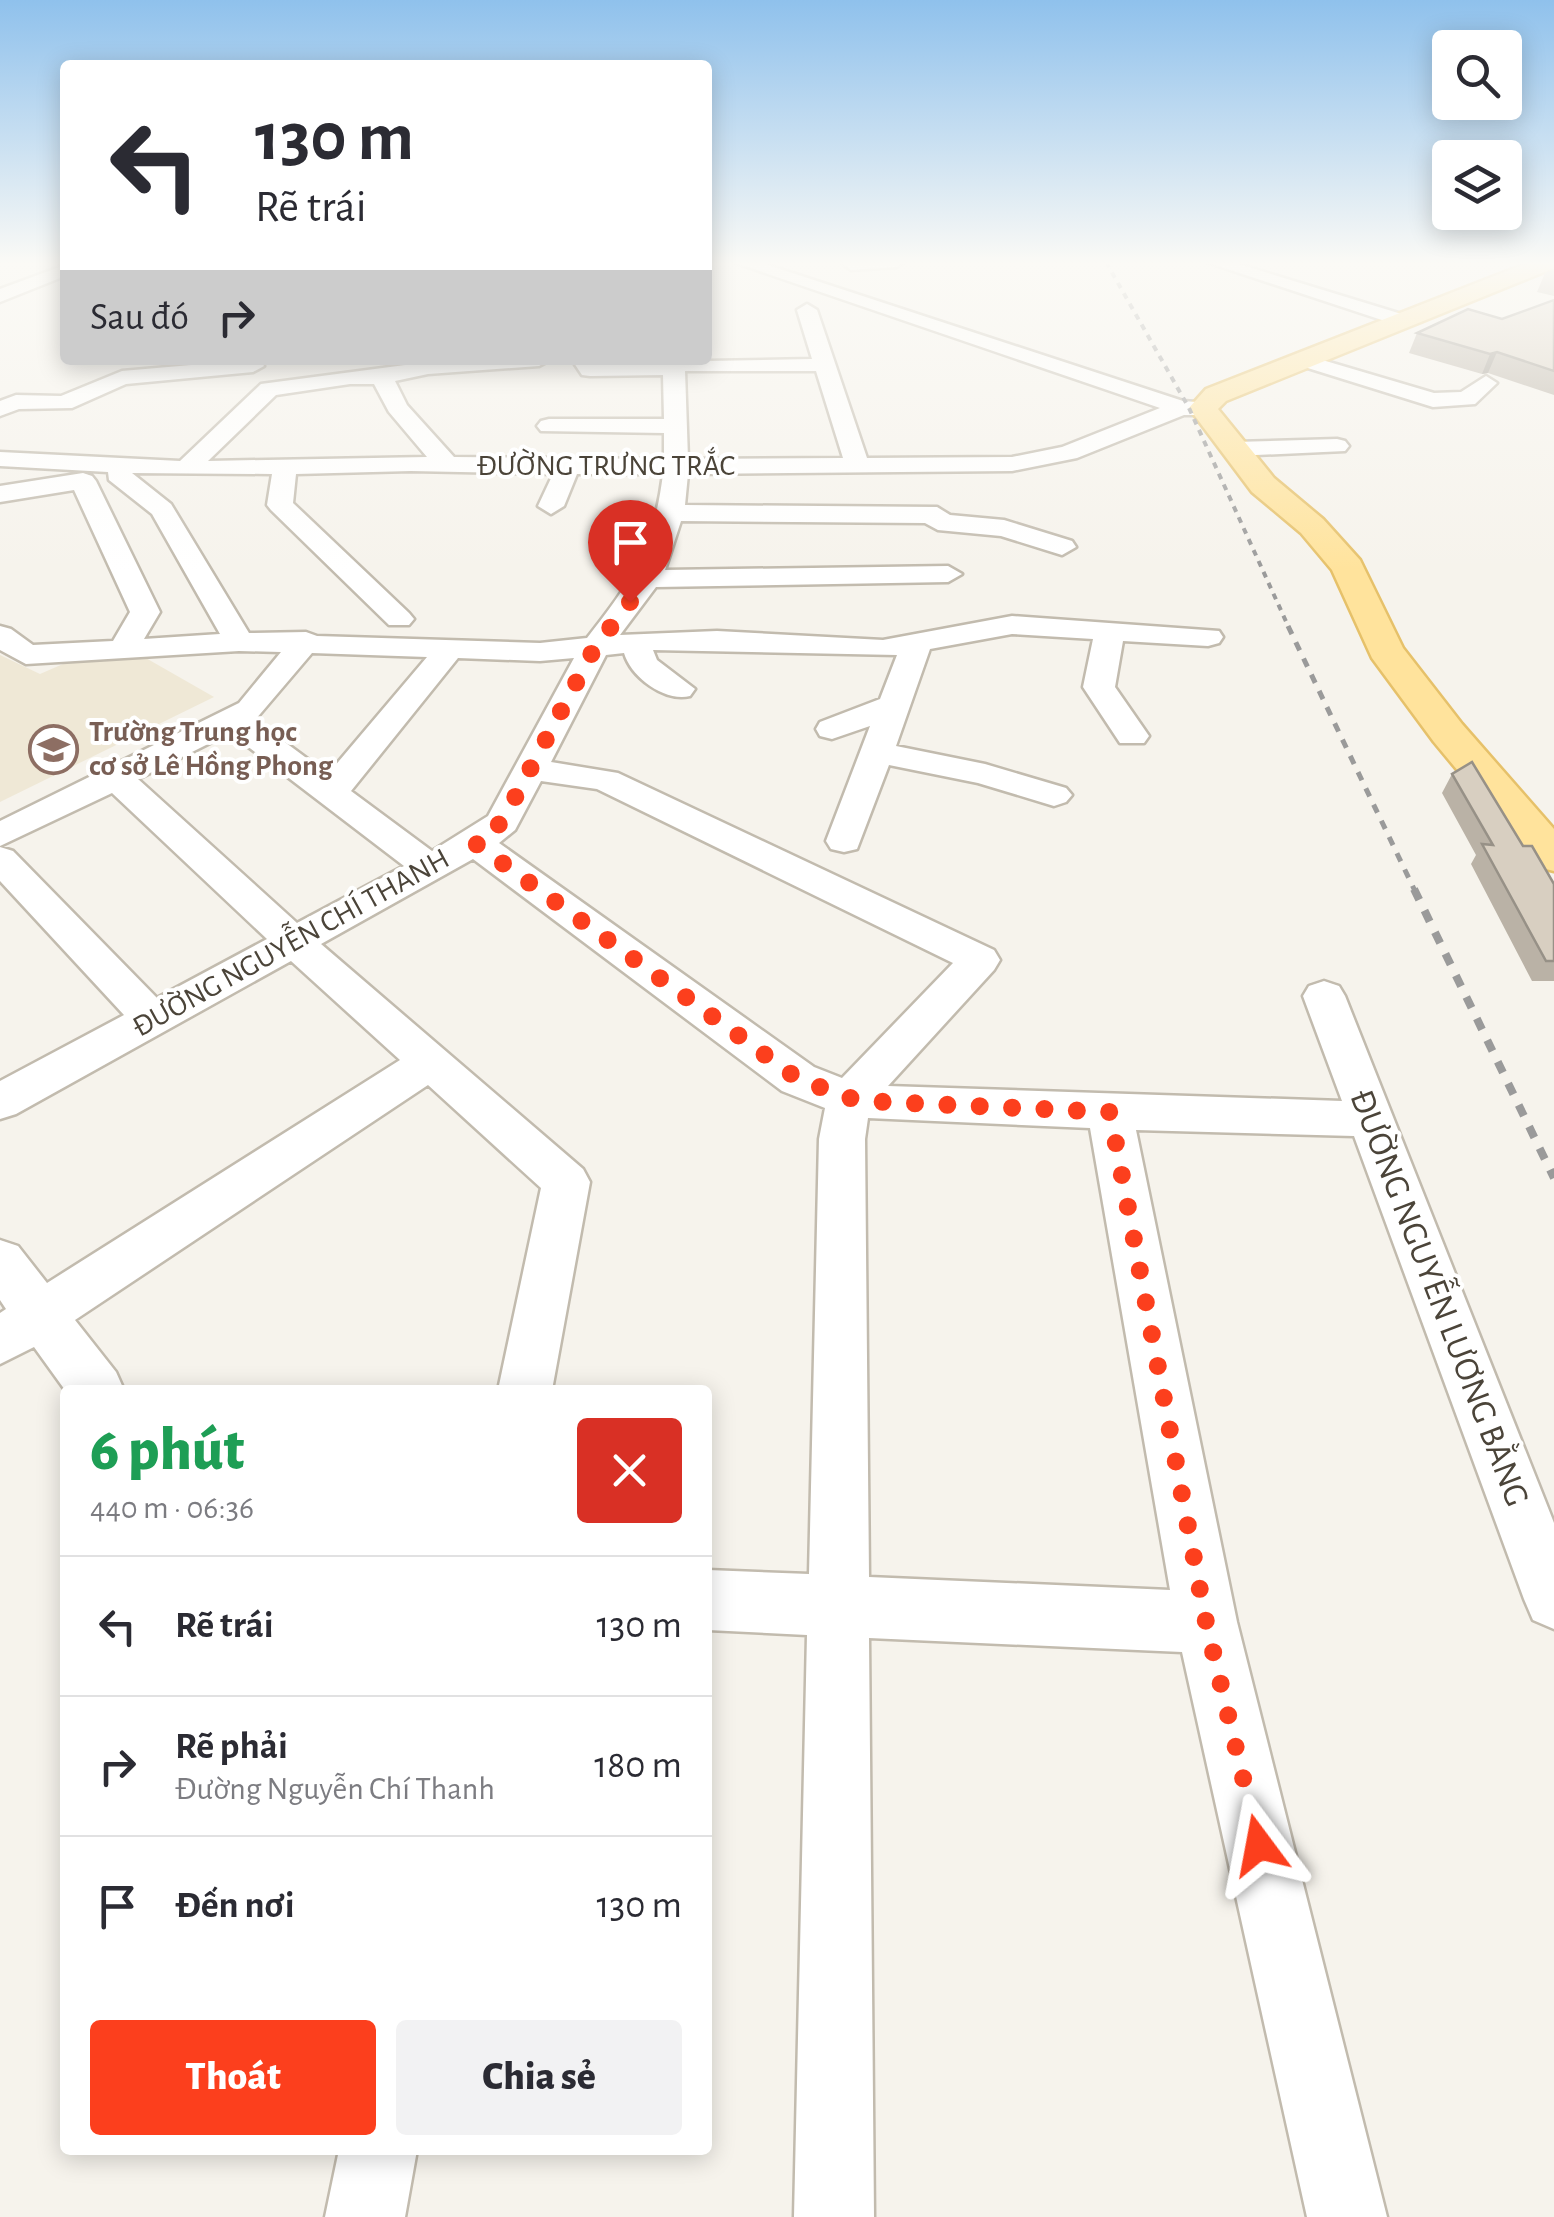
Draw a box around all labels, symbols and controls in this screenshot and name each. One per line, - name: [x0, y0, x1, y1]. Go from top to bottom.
- map controls: [1432, 30, 1522, 230]
- button: search: [1432, 30, 1522, 120]
- icon: left: [90, 100, 220, 230]
- text: 130 m: [255, 103, 414, 173]
- button: layers: [1432, 140, 1522, 230]
- text: Rẽ trái: [255, 185, 367, 230]
- icon: right: [209, 290, 264, 345]
- text: Sau đó: [90, 299, 189, 337]
- street label: ĐƯỜNG TRƯNG TRẮC: [477, 446, 735, 481]
- pin: [588, 500, 673, 603]
- icon: arrive: [603, 515, 658, 570]
- place label: Trường Trung học cơ sở Lê Hồng Phong: [89, 717, 334, 781]
- school or university icon: Trường Trung học cơ sở Lê Hồng Phong: [28, 723, 80, 775]
- street label: ĐƯỜNG NGUYỄN CHÍ THANH: [125, 838, 454, 1043]
- street label: ĐƯỜNG NGUYỄN LƯƠNG BẰNG: [1343, 1082, 1541, 1511]
- button: close: [577, 1418, 682, 1523]
- text: 6 phút: [90, 1421, 244, 1481]
- text: 440 m · 06:36: [90, 1492, 254, 1524]
- icon: left: [90, 1599, 145, 1654]
- text: Rẽ trái: [175, 1607, 274, 1645]
- text: 130 m: [597, 1607, 682, 1645]
- text: Rẽ phải: [175, 1728, 288, 1766]
- icon: right: [90, 1739, 145, 1794]
- text: 180 m: [594, 1747, 682, 1785]
- text: Đường Nguyễn Chí Thanh: [175, 1773, 495, 1805]
- position arrow: [1207, 1793, 1311, 1897]
- icon: arrive: [90, 1879, 145, 1934]
- text: Đến nơi: [175, 1887, 295, 1925]
- text: 130 m: [597, 1887, 682, 1925]
- button: Thoát: [90, 2020, 376, 2135]
- button: Chia sẻ: [396, 2020, 682, 2135]

